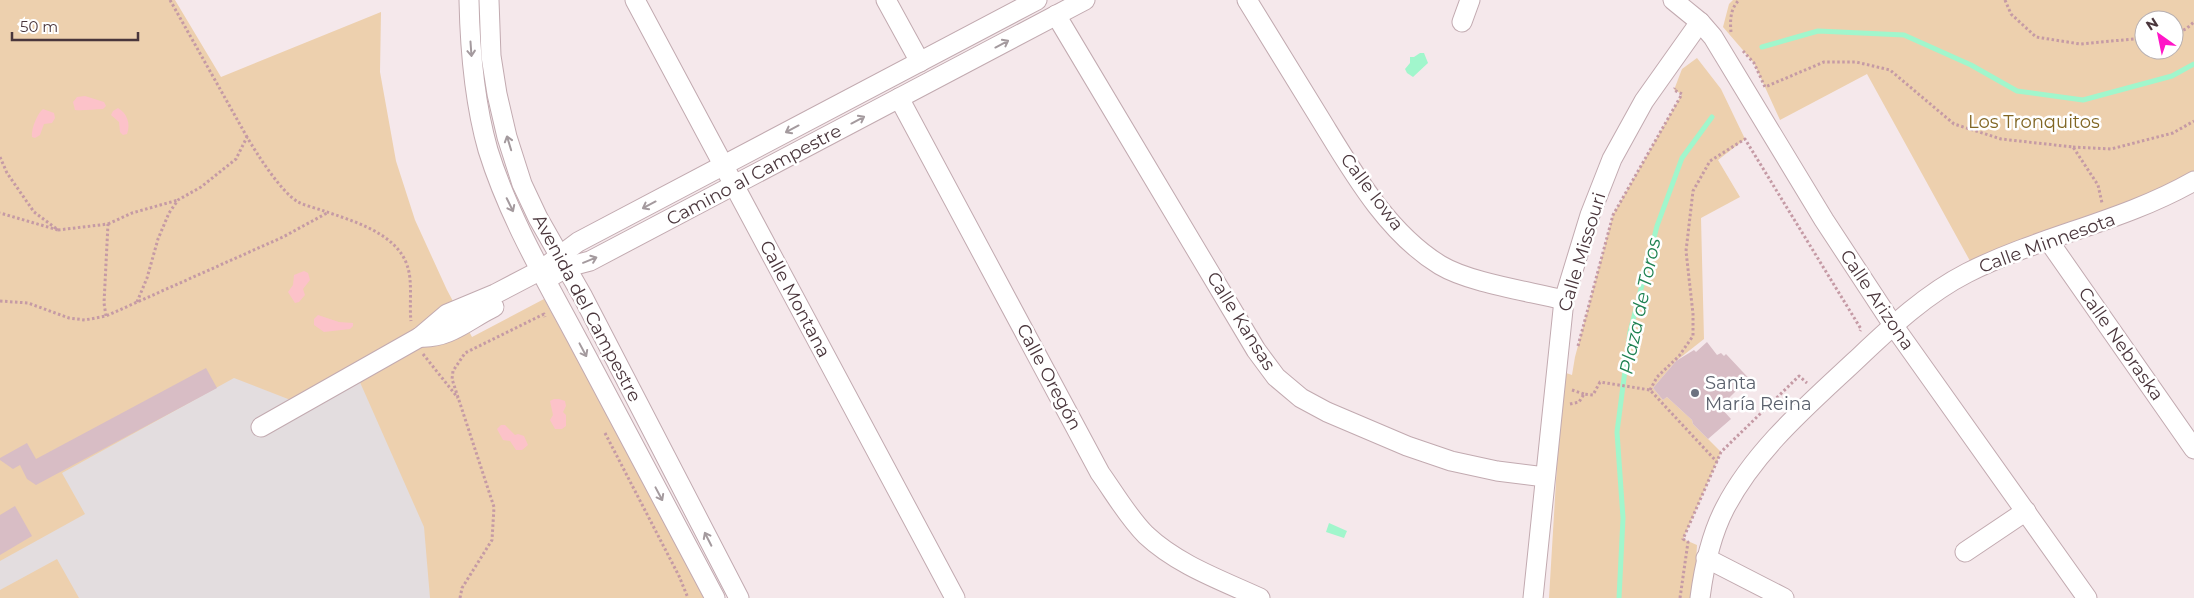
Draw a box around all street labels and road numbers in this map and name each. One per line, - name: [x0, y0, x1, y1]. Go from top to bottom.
- street label: Camino al Campestre: [663, 119, 845, 230]
- street label: Calle Iowa: [1336, 149, 1408, 235]
- street label: Calle Missouri: [1553, 190, 1611, 314]
- street label: Calle Minnesota: [1976, 208, 2118, 278]
- street label: Avenida del Campestre: [528, 210, 646, 406]
- street label: Calle Montana: [755, 237, 835, 361]
- street label: Calle Arizona: [1835, 246, 1919, 354]
- street label: Calle Kansas: [1202, 268, 1280, 375]
- street label: Calle Nebraska: [2074, 283, 2168, 405]
- street label: Calle Oregón: [1012, 320, 1086, 434]

